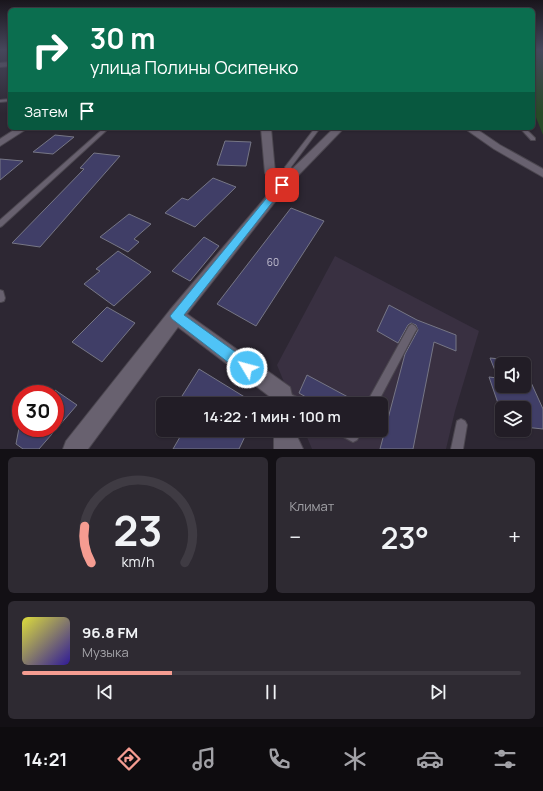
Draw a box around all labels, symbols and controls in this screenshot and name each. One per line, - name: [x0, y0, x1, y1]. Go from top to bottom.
- text: 30 m: [90, 19, 155, 57]
- icon: right: [24, 24, 76, 76]
- text: улица Полины Осипенко: [90, 55, 298, 79]
- icon: arrive: [76, 100, 98, 122]
- text: Затем: [24, 101, 68, 122]
- pin: [265, 168, 299, 202]
- icon: arrive: [271, 174, 293, 196]
- house number: 60: [267, 255, 279, 269]
- position arrow: [226, 347, 268, 389]
- map controls: [495, 357, 531, 437]
- button: sound: [495, 357, 531, 393]
- speed limit sign: 30: [12, 385, 64, 437]
- button: layers: [495, 401, 531, 437]
- text: 14:22 · 1 мин · 100 m: [203, 406, 341, 427]
- text: Климат: [290, 497, 334, 515]
- text: 23: [113, 502, 162, 558]
- text: 23°: [381, 517, 429, 558]
- text: −: [290, 522, 301, 552]
- text: +: [508, 522, 521, 552]
- text: km/h: [121, 552, 154, 571]
- text: 96.8 FM: [82, 622, 138, 643]
- text: Музыка: [82, 643, 129, 661]
- icon: previous: [94, 681, 116, 703]
- icon: pause: [260, 681, 282, 703]
- icon: next: [427, 681, 449, 703]
- icon: directions: [115, 745, 143, 773]
- icon: music: [190, 745, 218, 773]
- icon: phone: [265, 745, 293, 773]
- icon: climate: [341, 745, 369, 773]
- icon: car: [416, 745, 444, 773]
- icon: filters: [491, 745, 519, 773]
- text: 14:21: [24, 747, 67, 771]

